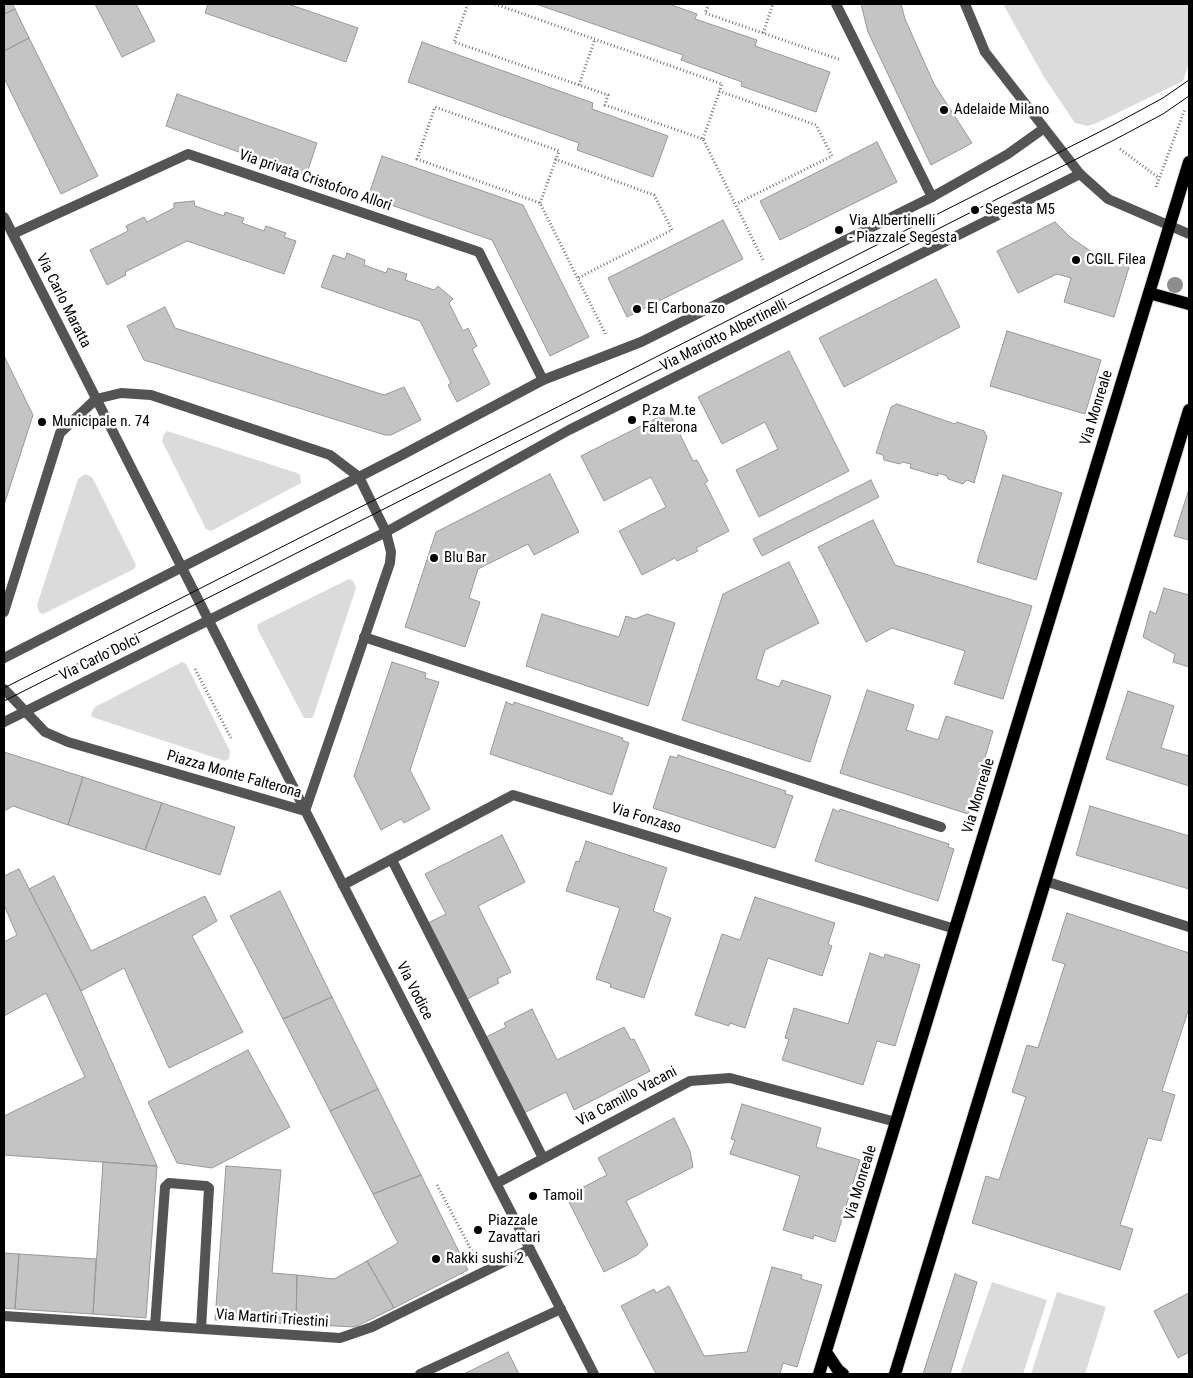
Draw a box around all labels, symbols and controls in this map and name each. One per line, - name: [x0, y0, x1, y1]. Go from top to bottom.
- place label: Adelaide Milano: [954, 101, 1049, 119]
- marker: Adelaide Milano: [938, 104, 950, 116]
- street label: Via privata Cristoforo Allori: [236, 146, 394, 216]
- place label: Segesta M5: [985, 201, 1055, 219]
- marker: Segesta M5: [969, 204, 981, 216]
- place label: Via Albertinelli - Piazzale Segesta: [849, 212, 957, 247]
- marker: Via Albertinelli - Piazzale Segesta: [833, 224, 845, 236]
- street label: Via Carlo Maratta: [32, 251, 94, 351]
- place label: CGIL Filea: [1086, 251, 1146, 269]
- marker: CGIL Filea: [1070, 254, 1082, 266]
- street label: Via Mariotto Albertinelli: [657, 296, 791, 376]
- place label: El Carbonazo: [647, 300, 725, 318]
- marker: El Carbonazo: [631, 303, 643, 315]
- street label: Via Monreale: [1077, 368, 1117, 448]
- place label: P.za M.te Falterona: [642, 402, 697, 437]
- place label: Municipale n. 74: [52, 413, 150, 431]
- marker: P.za M.te Falterona: [626, 414, 638, 426]
- marker: Municipale n. 74: [36, 416, 48, 428]
- place label: Blu Bar: [444, 549, 486, 567]
- marker: Blu Bar: [428, 552, 440, 564]
- street label: Via Carlo Dolci: [57, 631, 143, 685]
- street label: Piazza Monte Falterona: [165, 747, 303, 803]
- street label: Via Monreale: [959, 756, 999, 836]
- street label: Via Fonzaso: [609, 800, 683, 838]
- street label: Via Vodice: [392, 959, 436, 1023]
- street label: Via Camillo Vacani: [574, 1063, 680, 1131]
- street label: Via Monreale: [841, 1143, 881, 1223]
- place label: Tamoil: [543, 1187, 583, 1205]
- marker: Tamoil: [527, 1190, 539, 1202]
- place label: Piazzale Zavattari: [488, 1212, 540, 1247]
- marker: Piazzale Zavattari: [472, 1224, 484, 1236]
- place label: Rakki sushi 2: [446, 1250, 524, 1268]
- marker: Rakki sushi 2: [430, 1253, 442, 1265]
- street label: Via Martiri Triestini: [215, 1306, 329, 1332]

